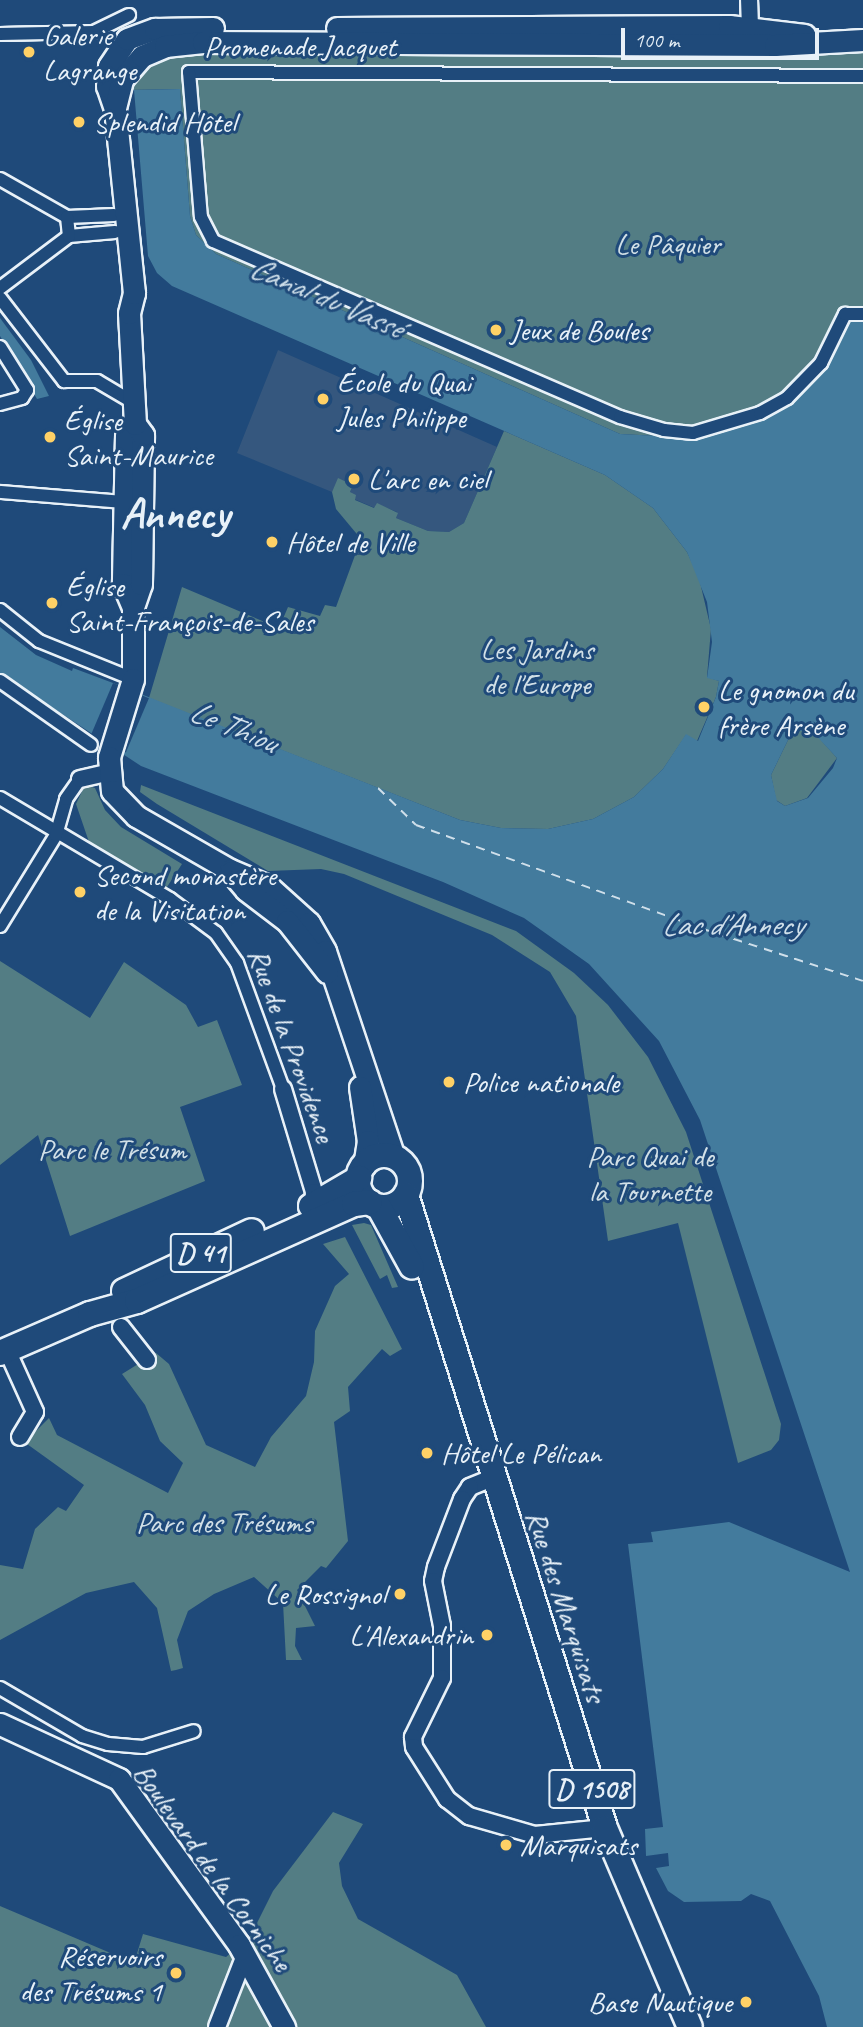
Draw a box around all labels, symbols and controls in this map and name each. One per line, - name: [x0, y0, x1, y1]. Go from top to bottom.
- scale bar: [625, 14, 823, 58]
- place label: Galerie Lagrange: [43, 17, 136, 88]
- text: 100 m: [634, 27, 679, 53]
- street label: Promenade Jacquet: [204, 28, 396, 64]
- marker: Galerie Lagrange: [21, 44, 37, 60]
- place label: Splendid Hôtel: [93, 104, 236, 140]
- marker: Splendid Hôtel: [71, 114, 87, 130]
- park label: Le Pâquier: [615, 226, 721, 262]
- water label: Canal du Vassé: [244, 249, 408, 347]
- place label: Jeux de Boules: [510, 312, 648, 348]
- marker: Jeux de Boules: [488, 322, 504, 338]
- place label: École du Quai Jules Philippe: [337, 364, 470, 434]
- marker: École du Quai Jules Philippe: [315, 391, 331, 407]
- place label: Église Saint-Maurice: [64, 402, 213, 472]
- marker: Église Saint-Maurice: [42, 429, 58, 445]
- place label: L'arc en ciel: [368, 461, 488, 497]
- marker: L'arc en ciel: [346, 471, 362, 487]
- district label: Annecy: [121, 488, 229, 540]
- place label: Hôtel de Ville: [286, 524, 414, 560]
- marker: Hôtel de Ville: [264, 534, 280, 550]
- place label: Église Saint-François-de-Sales: [66, 568, 313, 638]
- marker: Église Saint-François-de-Sales: [44, 595, 60, 611]
- park label: Les Jardins de l'Europe: [480, 631, 594, 702]
- place label: Le gnomon du frère Arsène: [718, 672, 853, 742]
- water label: Le Thiou: [184, 692, 282, 762]
- marker: Le gnomon du frère Arsène: [696, 699, 712, 715]
- place label: Second monastère de la Visitation: [94, 857, 275, 928]
- marker: Second monastère de la Visitation: [72, 884, 88, 900]
- water label: Lac d'Annecy: [662, 906, 802, 944]
- street label: Rue de la Providence: [240, 943, 344, 1147]
- place label: Police nationale: [463, 1064, 619, 1100]
- marker: Police nationale: [441, 1074, 457, 1090]
- park label: Parc le Trésum: [38, 1131, 186, 1167]
- park label: Parc Quai de la Tournette: [586, 1138, 714, 1208]
- road number: D 41: [170, 1228, 232, 1278]
- place label: Hôtel Le Pélican: [441, 1435, 601, 1471]
- marker: Hôtel Le Pélican: [419, 1445, 435, 1461]
- park label: Parc des Trésums: [136, 1504, 312, 1540]
- street label: Rue des Marquisats: [518, 1506, 614, 1706]
- place label: Le Rossignol: [264, 1576, 386, 1612]
- marker: Le Rossignol: [392, 1586, 408, 1602]
- place label: L'Alexandrin: [349, 1617, 473, 1653]
- marker: L'Alexandrin: [479, 1627, 495, 1643]
- street label: Boulevard de la Corniche: [125, 1756, 301, 1978]
- road number: D 1508: [548, 1764, 636, 1814]
- place label: Marquisats: [520, 1827, 637, 1863]
- marker: Marquisats: [498, 1837, 514, 1853]
- place label: Réservoirs des Trésums 1: [20, 1938, 162, 2008]
- marker: Réservoirs des Trésums 1: [168, 1965, 184, 1981]
- place label: Base Nautique: [586, 1984, 732, 2020]
- marker: Base Nautique: [738, 1994, 754, 2010]

